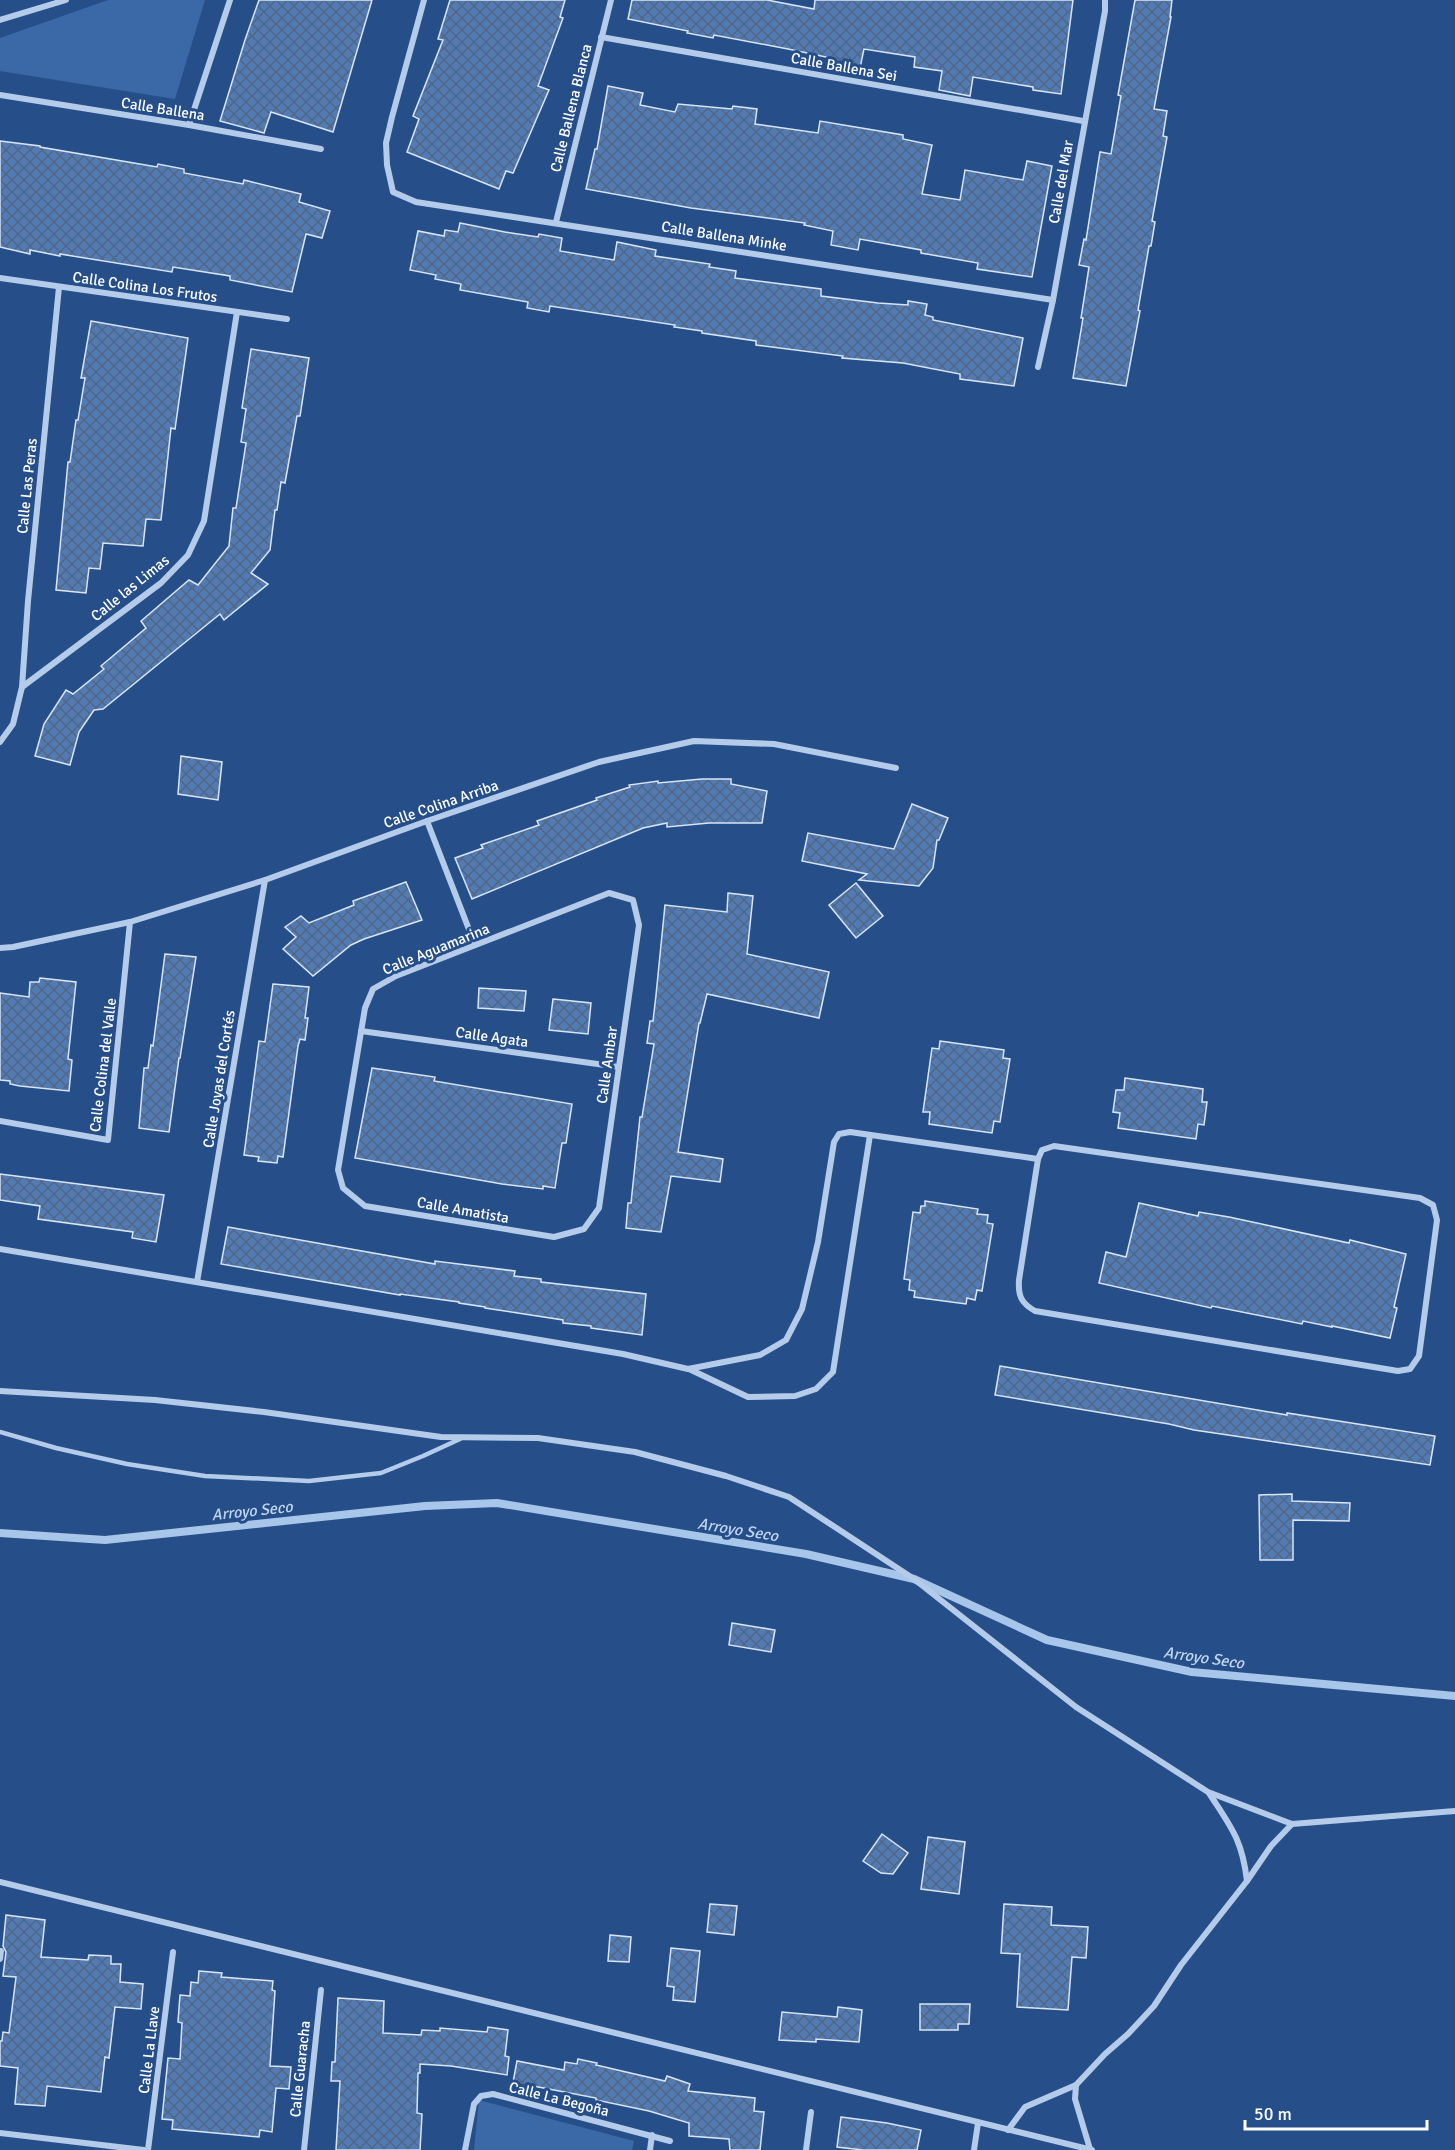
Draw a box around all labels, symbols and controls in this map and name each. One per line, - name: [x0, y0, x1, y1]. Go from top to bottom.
- street label: Calle Ballena Blanca: [546, 42, 596, 174]
- street label: Calle Ballena Sei: [789, 49, 899, 85]
- street label: Calle Ballena: [120, 94, 206, 124]
- street label: Calle del Mar: [1045, 138, 1077, 225]
- street label: Calle Ballena Minke: [660, 217, 788, 255]
- street label: Calle Colina Los Frutos: [72, 268, 219, 306]
- street label: Calle Las Peras: [13, 437, 41, 535]
- street label: Calle las Limas: [87, 551, 173, 625]
- street label: Calle Colina Arriba: [381, 776, 501, 832]
- street label: Calle Aguamarina: [380, 919, 492, 979]
- street label: Calle Colina del Valle: [86, 997, 120, 1133]
- street label: Calle Joyas del Cortés: [199, 1008, 239, 1149]
- street label: Calle Agata: [455, 1023, 529, 1051]
- street label: Calle Ambar: [593, 1025, 621, 1105]
- street label: Calle Amatista: [415, 1193, 511, 1227]
- water label: Arroyo Seco: [211, 1497, 294, 1525]
- water label: Arroyo Seco: [696, 1514, 780, 1546]
- water label: Arroyo Seco: [1162, 1642, 1246, 1674]
- street label: Calle La Llave: [135, 2005, 163, 2095]
- street label: Calle Guaracha: [286, 2020, 314, 2118]
- street label: Calle La Begoña: [507, 2078, 611, 2120]
- scale bar: [1245, 2093, 1426, 2131]
- text: 50 m: [1254, 2103, 1292, 2125]

